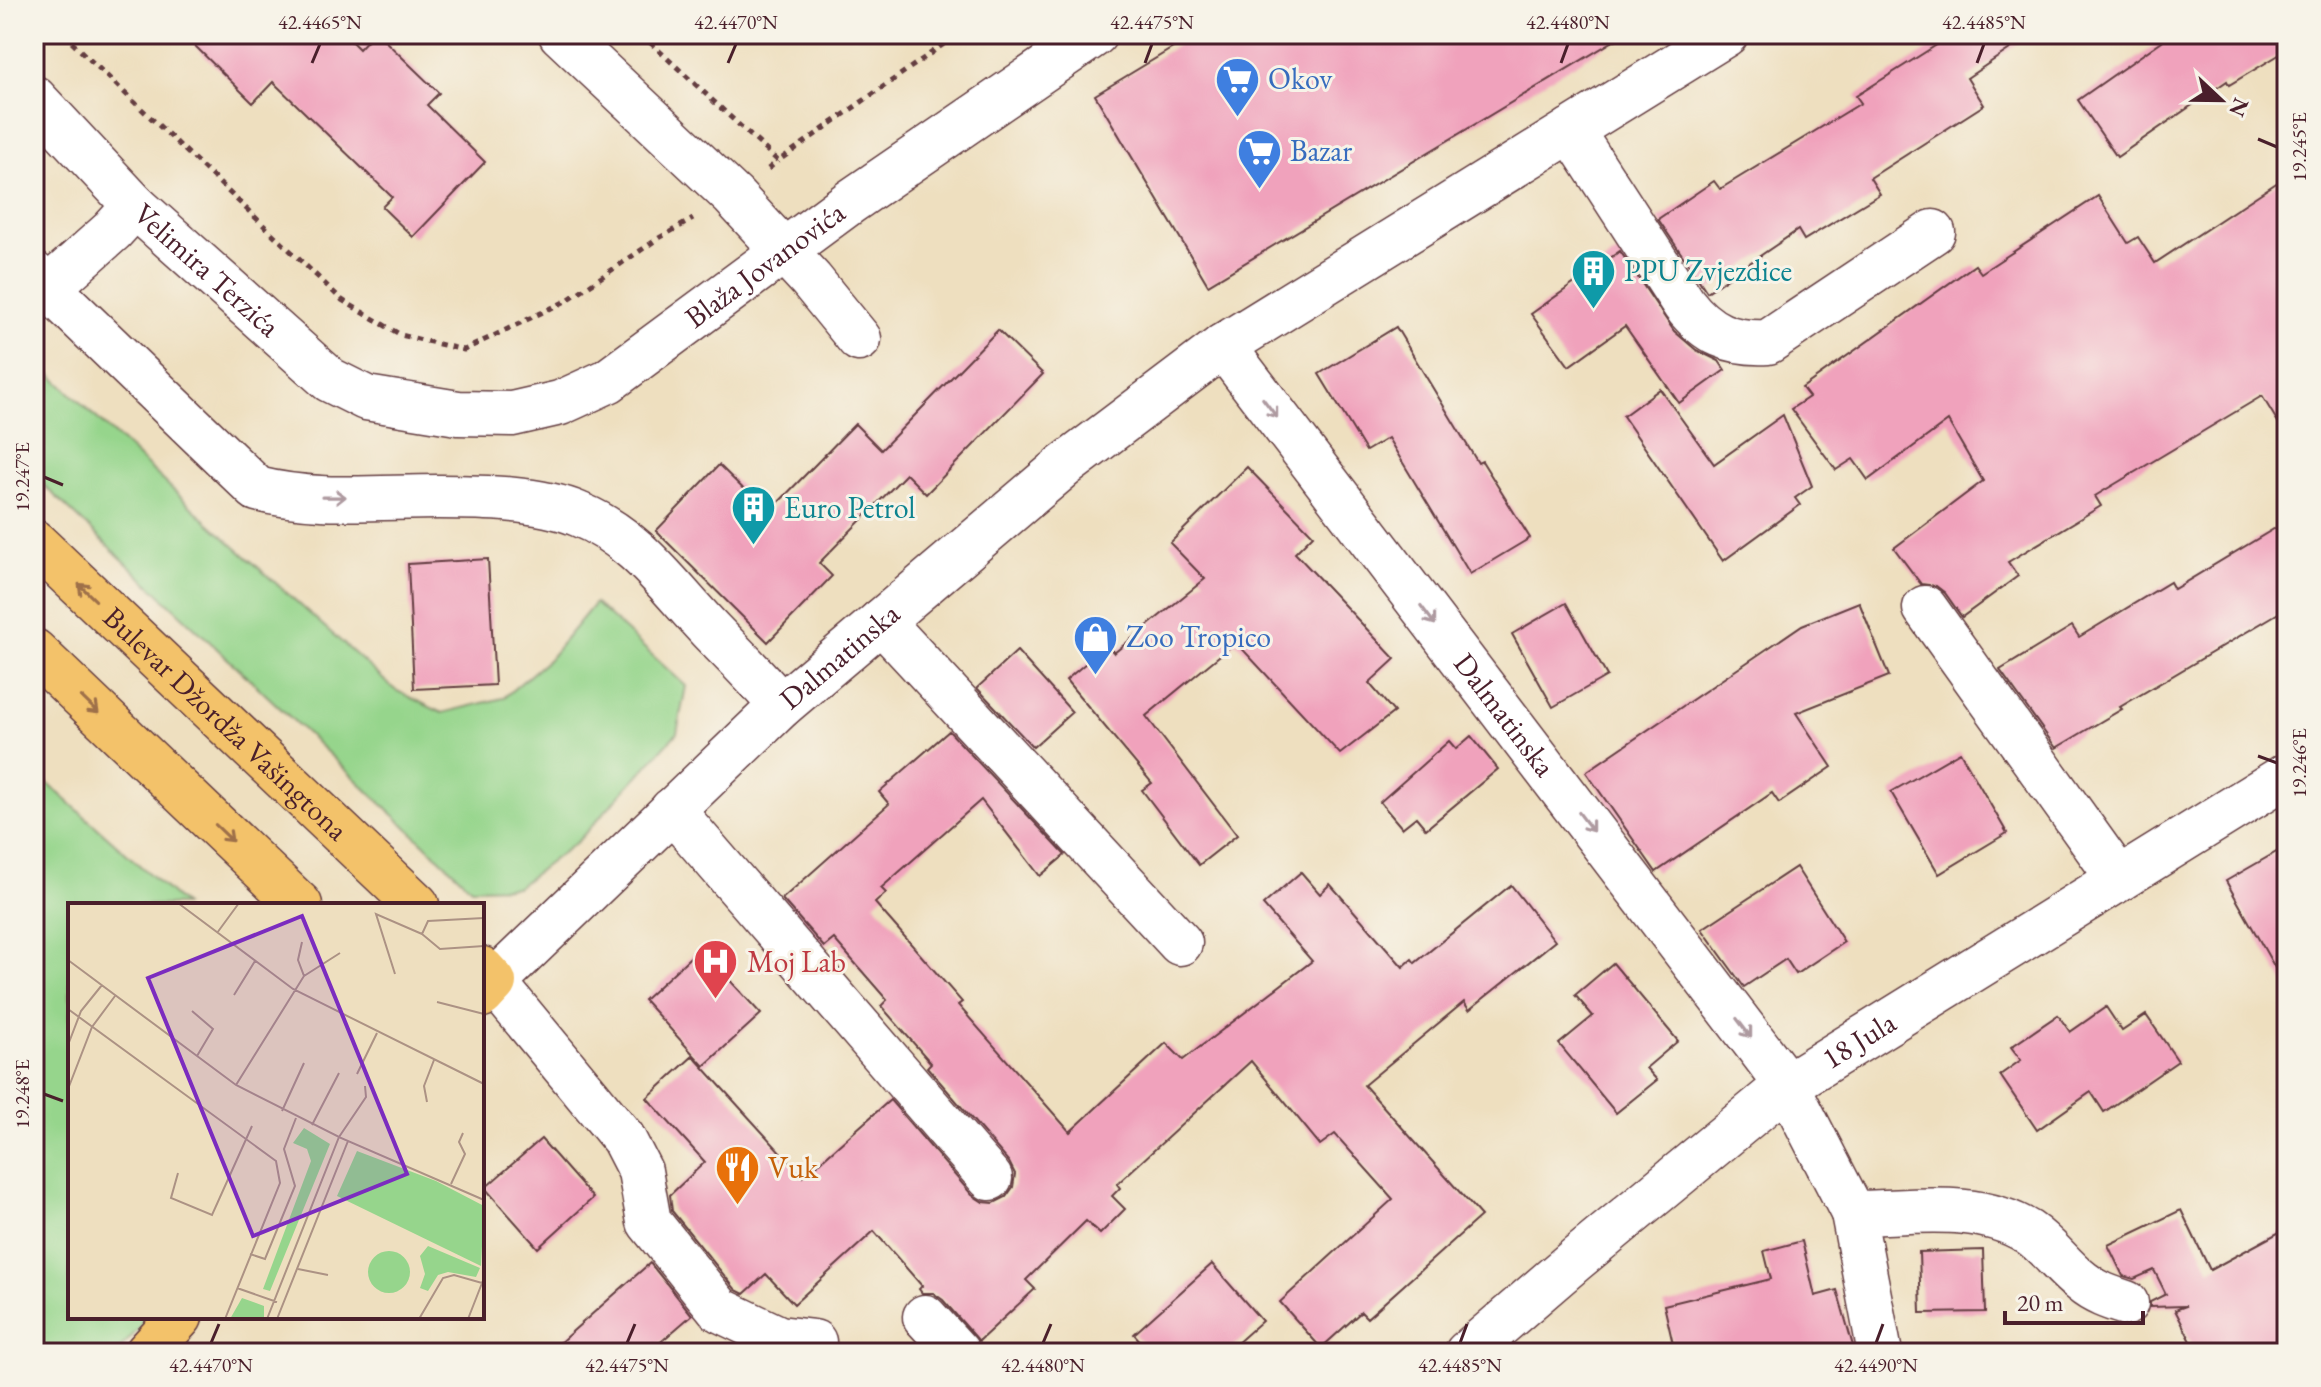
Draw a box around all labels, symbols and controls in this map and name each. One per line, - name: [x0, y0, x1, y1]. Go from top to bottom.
- text: 42.4465°N: [278, 9, 362, 35]
- text: 42.4470°N: [694, 9, 778, 35]
- text: 42.4475°N: [1110, 9, 1194, 35]
- text: 42.4480°N: [1526, 9, 1610, 35]
- text: 42.4485°N: [1942, 9, 2026, 35]
- supermarket icon: Okov: [1213, 55, 1261, 118]
- place label: Okov: [1268, 59, 1333, 98]
- north arrow: [2181, 60, 2261, 140]
- text: N: [2222, 94, 2256, 121]
- text: 19.245°E: [2286, 112, 2312, 182]
- supermarket icon: Bazar: [1235, 127, 1283, 190]
- place label: Bazar: [1290, 131, 1352, 170]
- street label: Blaža Jovanovića: [677, 193, 852, 336]
- street label: Velimira Terzića: [126, 194, 288, 345]
- building icon: PPU Zvjezdice: [1569, 247, 1617, 310]
- place label: PPU Zvjezdice: [1624, 251, 1792, 290]
- one-way arrow: [1262, 397, 1279, 418]
- text: 19.247°E: [9, 442, 35, 512]
- building icon: Euro Petrol: [729, 484, 777, 547]
- place label: Euro Petrol: [784, 488, 915, 527]
- one-way arrow: [320, 489, 347, 505]
- one-way arrow: [77, 583, 97, 601]
- street label: Dalmatinska: [771, 594, 907, 718]
- street label: Bulevar Džordža Vašingtona: [95, 598, 357, 849]
- one-way arrow: [1420, 604, 1437, 625]
- shop icon: Zoo Tropico: [1071, 613, 1119, 676]
- place label: Zoo Tropico: [1126, 617, 1271, 656]
- street label: Dalmatinska: [1445, 645, 1565, 784]
- one-way arrow: [80, 695, 99, 714]
- text: 19.246°E: [2286, 728, 2312, 798]
- one-way arrow: [1577, 810, 1594, 832]
- one-way arrow: [214, 823, 233, 842]
- inset map: [68, 903, 484, 1319]
- hospital icon: Moj Lab: [692, 938, 740, 1001]
- place label: Moj Lab: [747, 942, 846, 981]
- street label: 18 Jula: [1814, 1002, 1903, 1078]
- one-way arrow: [1735, 1017, 1752, 1038]
- text: 19.248°E: [9, 1059, 35, 1129]
- restaurant icon: Vuk: [713, 1144, 761, 1207]
- place label: Vuk: [768, 1148, 819, 1187]
- scale bar: [2005, 1275, 2143, 1325]
- text: 20 m: [2017, 1287, 2064, 1318]
- text: 42.4470°N: [169, 1352, 253, 1378]
- text: 42.4475°N: [585, 1352, 669, 1378]
- text: 42.4480°N: [1001, 1352, 1085, 1378]
- text: 42.4485°N: [1418, 1352, 1502, 1378]
- text: 42.4490°N: [1834, 1352, 1918, 1378]

